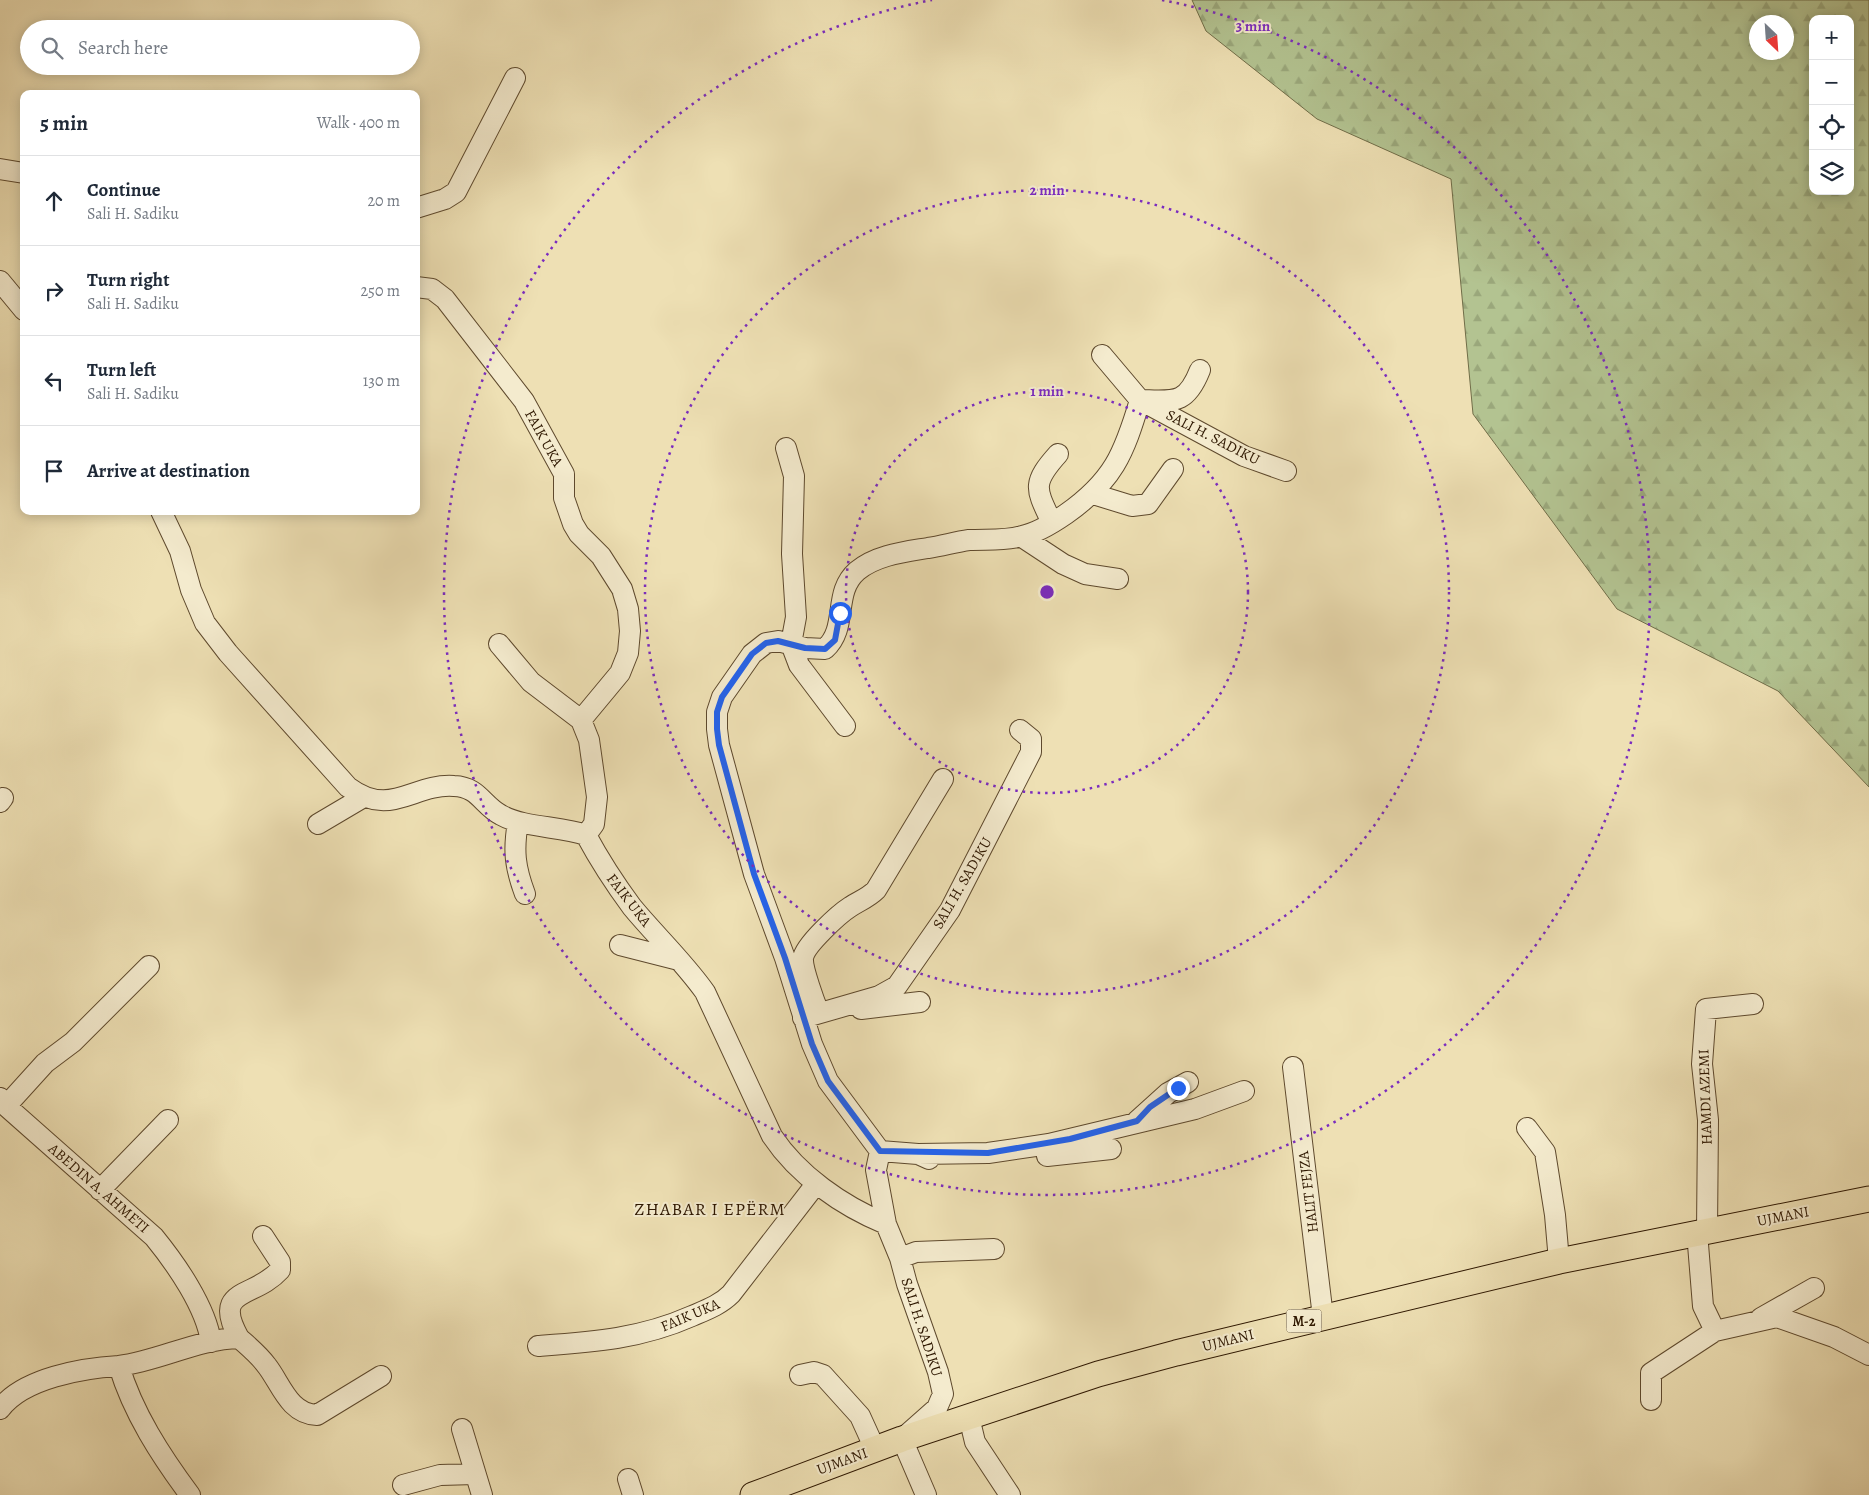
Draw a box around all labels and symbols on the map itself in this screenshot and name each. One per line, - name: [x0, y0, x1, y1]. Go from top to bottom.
- north arrow: [1749, 15, 1794, 60]
- text: 3 min: [1236, 16, 1271, 36]
- text: 2 min: [1029, 180, 1065, 200]
- text: 1 min: [1030, 381, 1064, 401]
- street label: SALI H. SADIKU: [1163, 405, 1263, 469]
- street label: FAIK UKA: [520, 406, 568, 470]
- centre of rings: [1038, 583, 1056, 601]
- route start: [829, 602, 852, 625]
- street label: SALI H. SADIKU: [928, 833, 996, 933]
- street label: FAIK UKA: [602, 869, 656, 931]
- street label: HAMDI AZEMI: [1693, 1049, 1717, 1145]
- route end: [1167, 1077, 1190, 1100]
- street label: ABEDIN A. AHMETI: [44, 1138, 154, 1237]
- street label: HALIT FEJZA: [1293, 1150, 1323, 1234]
- district label: ZHABAR I EPËRM: [634, 1197, 786, 1221]
- street label: UJMANI: [1755, 1201, 1811, 1231]
- street label: SALI H. SADIKU: [897, 1275, 947, 1379]
- street label: FAIK UKA: [657, 1294, 723, 1336]
- road number: M-2: [1286, 1310, 1322, 1332]
- street label: UJMANI: [1200, 1324, 1256, 1356]
- street label: UJMANI: [814, 1443, 870, 1479]

